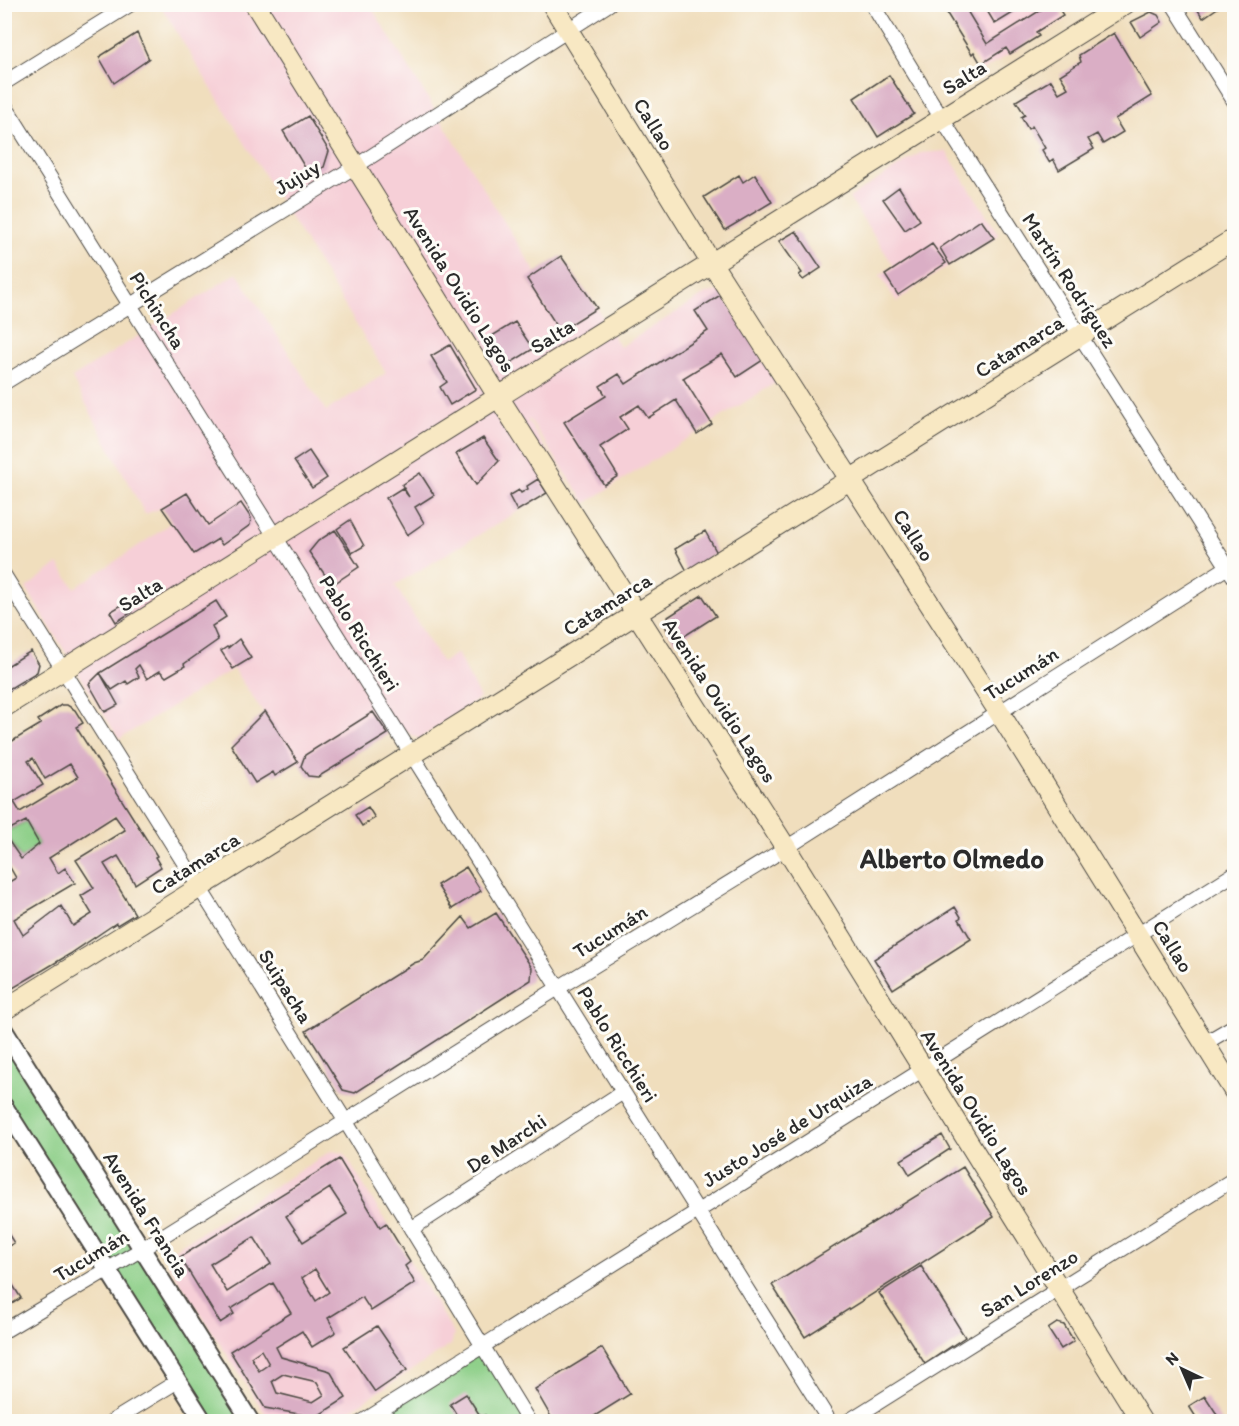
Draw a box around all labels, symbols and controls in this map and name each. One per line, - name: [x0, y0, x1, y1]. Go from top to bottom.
- street label: Salta: [937, 54, 991, 100]
- street label: Callao: [628, 93, 680, 155]
- street label: Jujuy: [270, 154, 324, 200]
- street label: Avenida Ovidio Lagos: [399, 201, 521, 377]
- street label: Martín Rodríguez: [1017, 208, 1123, 352]
- street label: Pichincha: [124, 267, 192, 353]
- street label: Catamarca: [970, 309, 1068, 383]
- street label: Salta: [525, 313, 579, 359]
- street label: Callao: [888, 504, 940, 566]
- street label: Catamarca: [558, 567, 656, 641]
- street label: Pablo Ricchieri: [314, 570, 406, 696]
- street label: Salta: [113, 571, 167, 617]
- street label: Avenida Ovidio Lagos: [657, 613, 783, 787]
- street label: Tucumán: [979, 640, 1063, 706]
- street label: Catamarca: [146, 826, 244, 900]
- district label: Alberto Olmedo: [859, 842, 1044, 875]
- street label: Tucumán: [568, 898, 652, 964]
- street label: Callao: [1147, 915, 1199, 977]
- street label: Suipacha: [254, 944, 318, 1028]
- street label: Pablo Ricchieri: [572, 981, 664, 1107]
- street label: Avenida Ovidio Lagos: [916, 1024, 1038, 1200]
- street label: Justo José de Urquiza: [698, 1068, 876, 1192]
- street label: De Marchi: [461, 1108, 551, 1178]
- street label: Avenida Francia: [98, 1146, 196, 1282]
- street label: Tucumán: [49, 1223, 133, 1287]
- street label: San Lorenzo: [975, 1243, 1083, 1323]
- north arrow: [1152, 1339, 1212, 1399]
- text: N: [1161, 1348, 1182, 1369]

